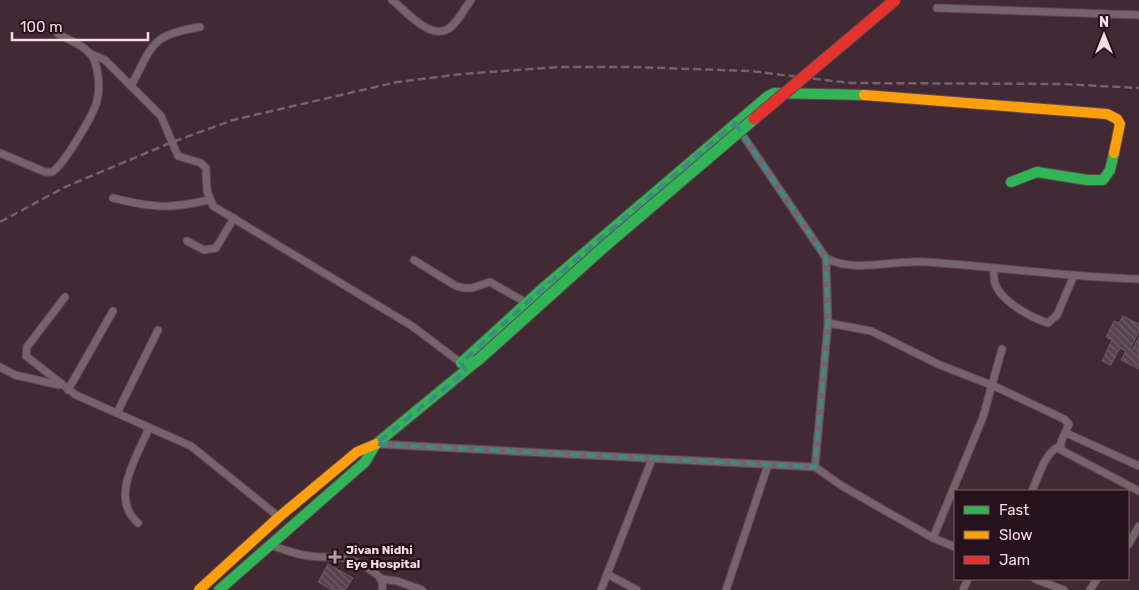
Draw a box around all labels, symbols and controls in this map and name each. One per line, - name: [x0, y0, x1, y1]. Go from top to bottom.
- scale bar: [12, 10, 149, 42]
- north arrow: [1079, 10, 1129, 60]
- text: N: [1099, 14, 1109, 31]
- text: 100 m: [20, 18, 62, 36]
- legend: [954, 490, 1129, 580]
- text: Fast: [999, 501, 1029, 519]
- text: Slow: [999, 526, 1032, 544]
- place label: Jivan Nidhi Eye Hospital: [346, 543, 420, 571]
- marker: Jivan Nidhi Eye Hospital: [328, 550, 342, 564]
- text: Jam: [999, 551, 1030, 569]

